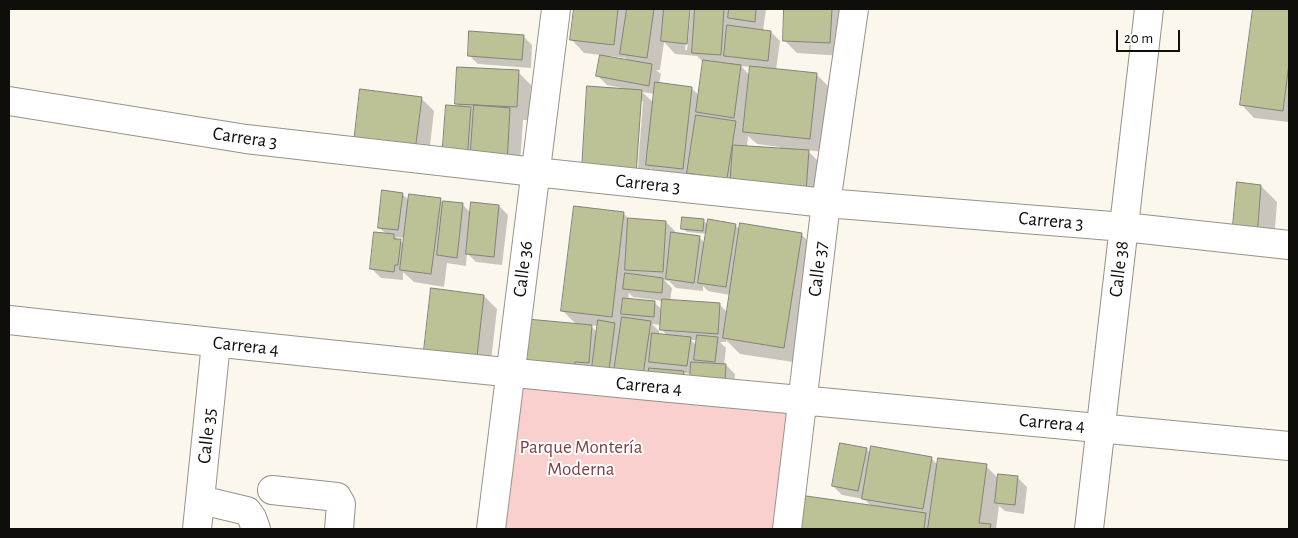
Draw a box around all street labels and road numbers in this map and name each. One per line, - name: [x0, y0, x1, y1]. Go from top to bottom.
- street label: Carrera 3: [211, 122, 279, 154]
- street label: Carrera 3: [614, 169, 682, 199]
- street label: Carrera 3: [1018, 207, 1084, 235]
- street label: Calle 36: [508, 239, 538, 299]
- street label: Calle 38: [1104, 239, 1134, 299]
- street label: Calle 37: [803, 240, 833, 298]
- street label: Carrera 4: [212, 331, 280, 361]
- street label: Carrera 4: [615, 372, 683, 400]
- street label: Calle 35: [193, 407, 221, 465]
- street label: Carrera 4: [1018, 409, 1086, 437]

